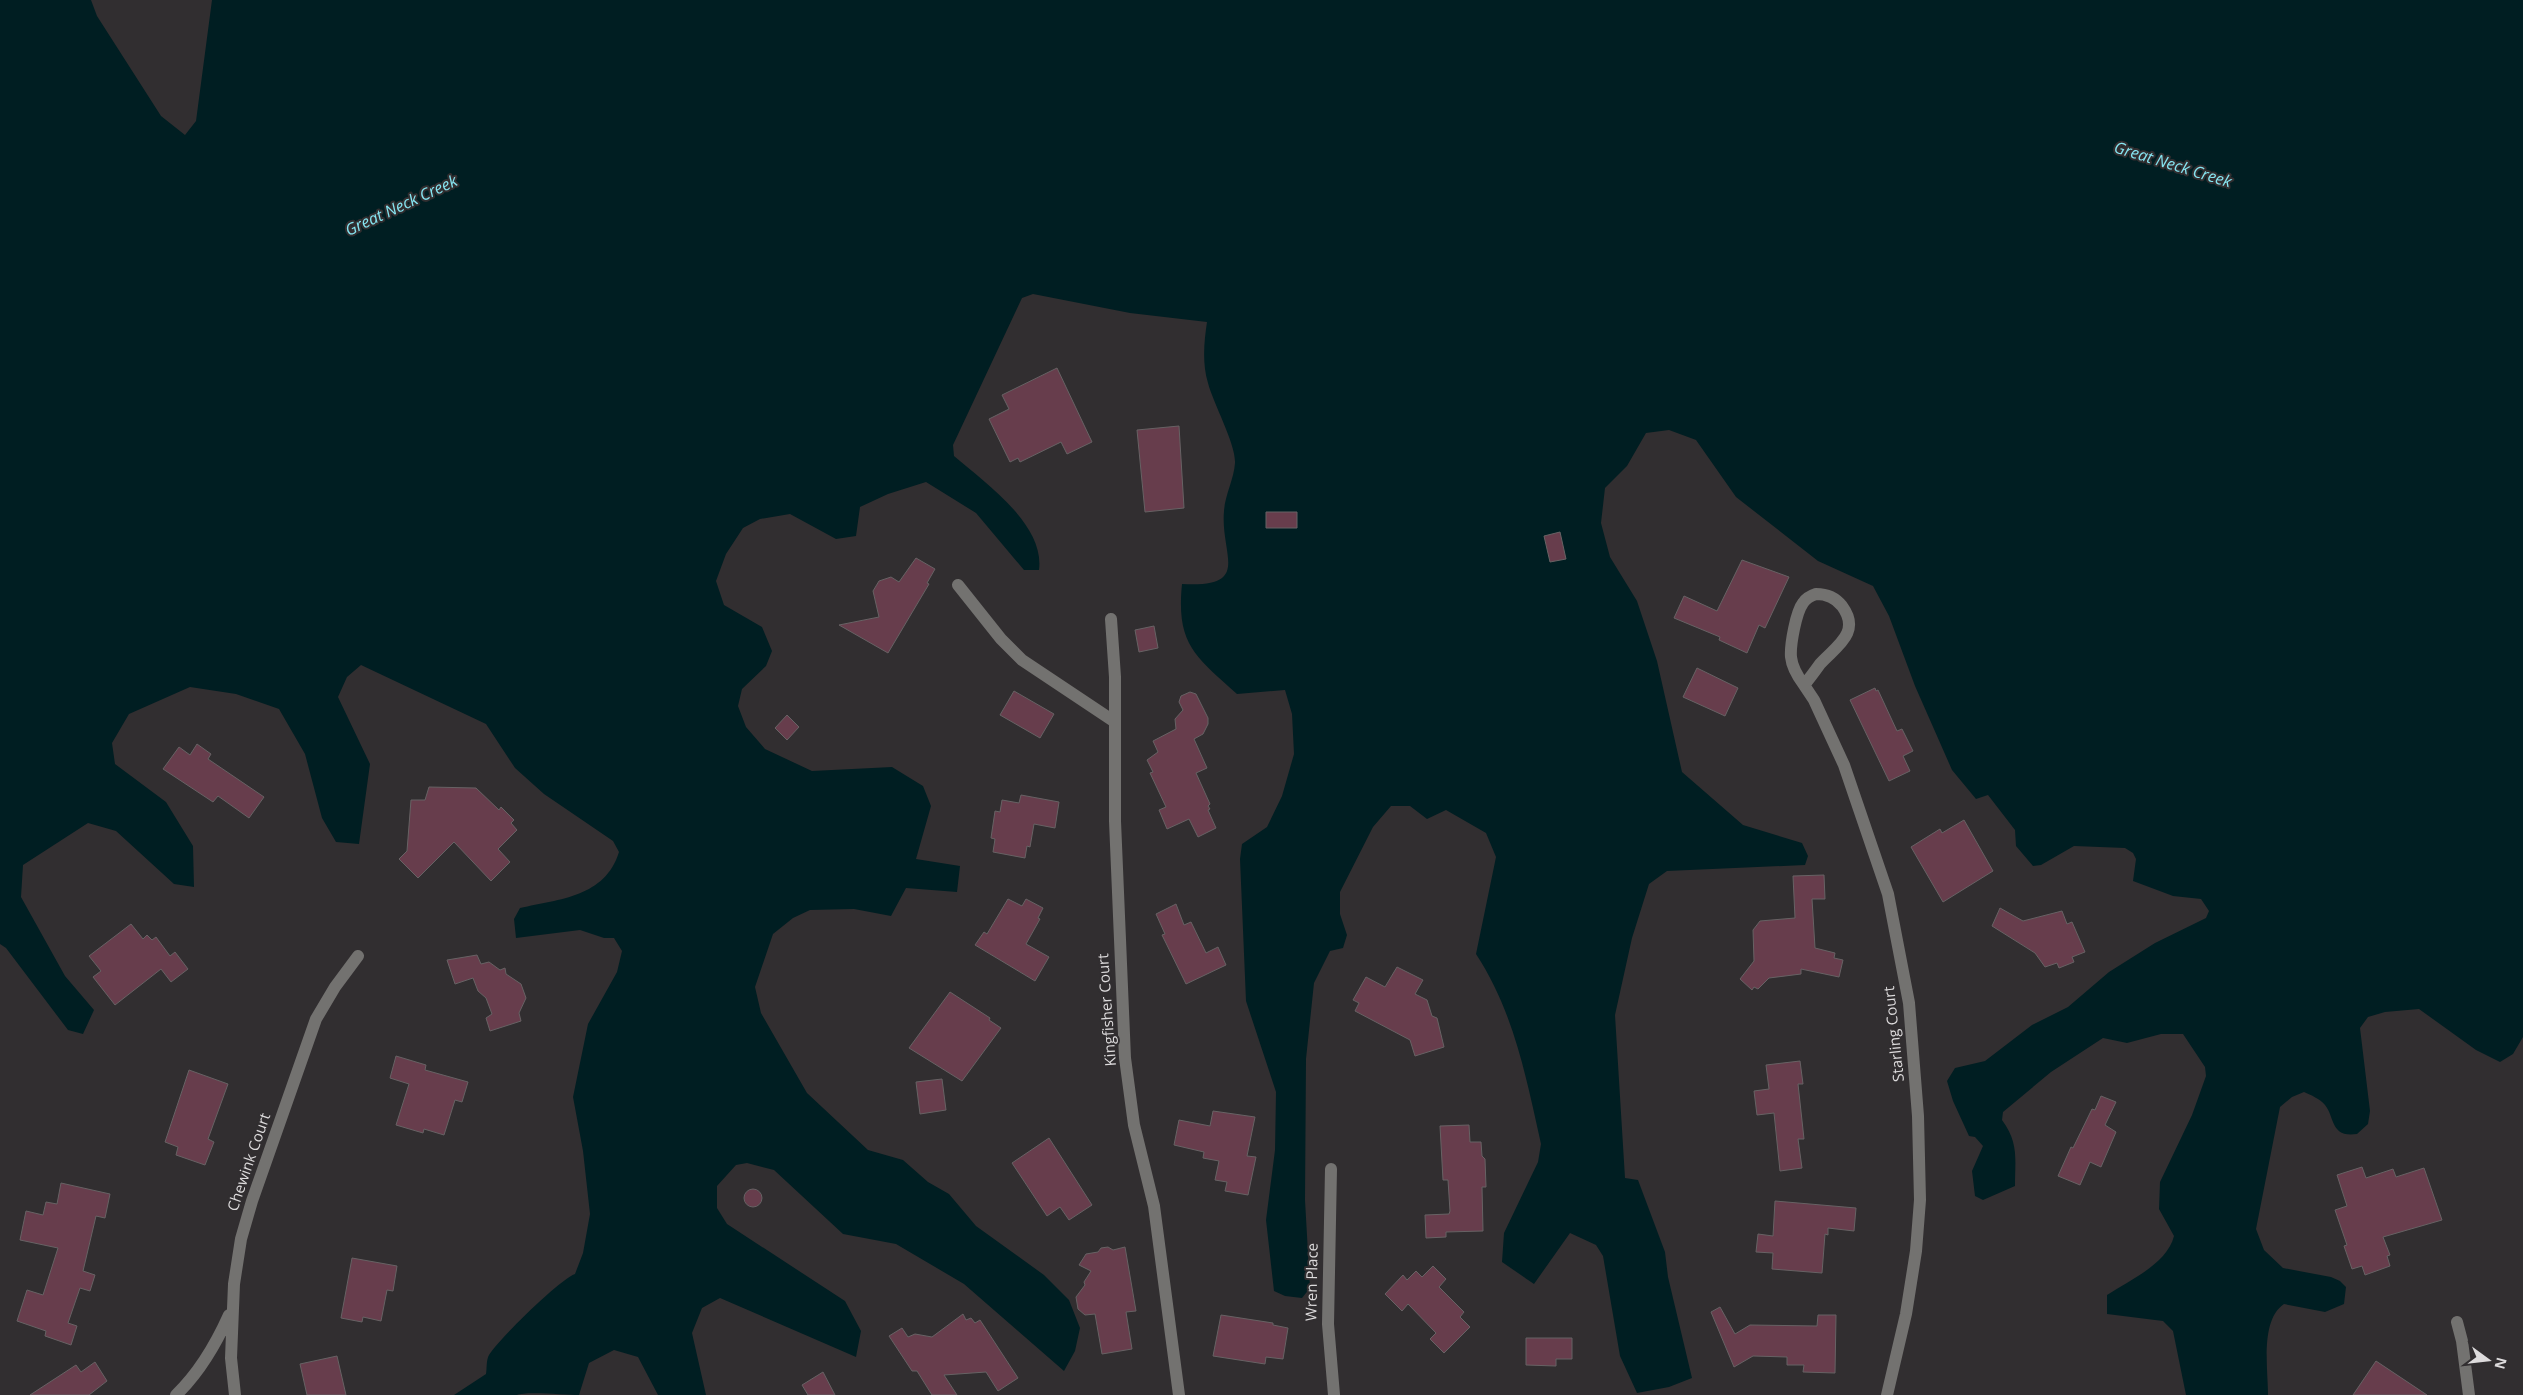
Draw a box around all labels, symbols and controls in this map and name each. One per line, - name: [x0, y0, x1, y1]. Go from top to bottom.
- water label: Great Neck Creek: [2112, 136, 2235, 193]
- water label: Great Neck Creek: [341, 169, 462, 241]
- street label: Kingfisher Court: [1092, 953, 1120, 1067]
- street label: Starling Court: [1878, 985, 1908, 1083]
- street label: Chewink Court: [222, 1110, 274, 1213]
- street label: Wren Place: [1300, 1243, 1322, 1321]
- north arrow: [2463, 1335, 2513, 1385]
- text: N: [2490, 1356, 2512, 1371]

